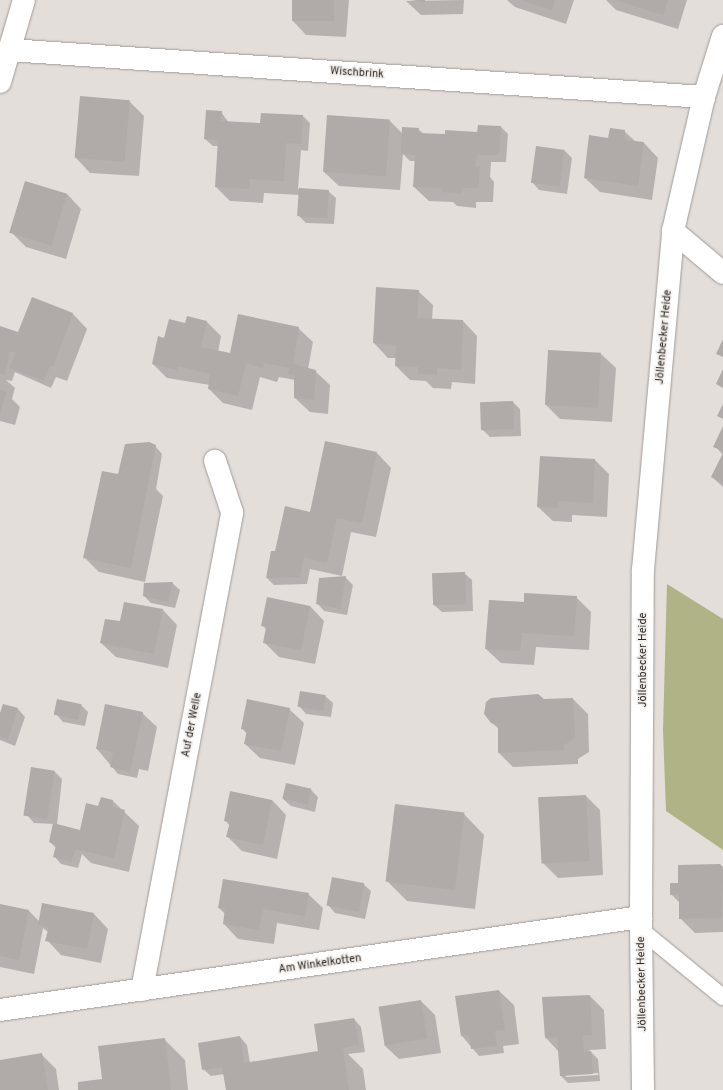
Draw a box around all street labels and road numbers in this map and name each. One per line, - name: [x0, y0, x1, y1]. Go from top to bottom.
- street label: Wischbrink: [330, 65, 384, 81]
- street label: Jöllenbecker Heide: [653, 289, 675, 385]
- street label: Jöllenbecker Heide: [636, 612, 650, 708]
- street label: Auf der Welle: [179, 692, 205, 758]
- street label: Jöllenbecker Heide: [635, 936, 649, 1032]
- street label: Am Winkelkotten: [278, 952, 362, 976]

